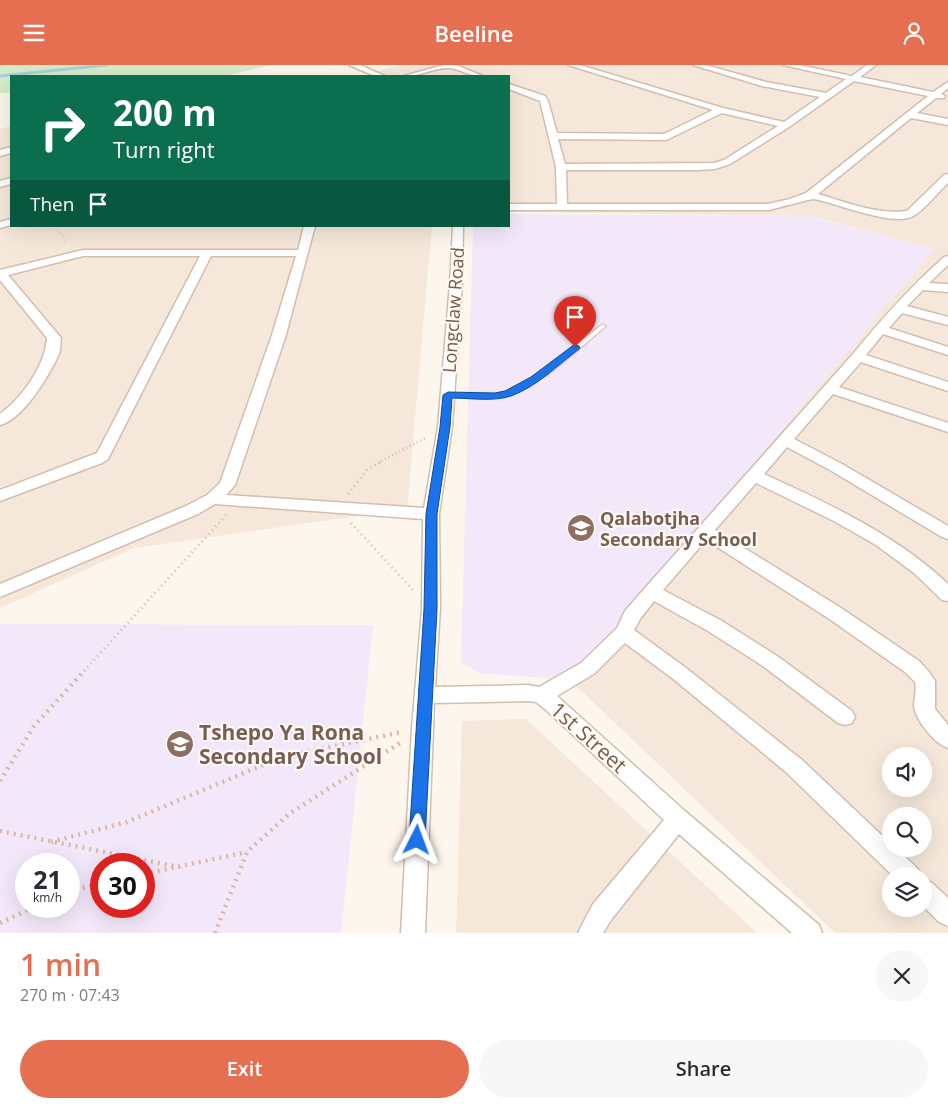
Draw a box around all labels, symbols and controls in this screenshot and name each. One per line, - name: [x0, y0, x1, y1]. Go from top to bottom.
- text: Beeline: [435, 18, 513, 48]
- icon: menu: [20, 19, 48, 47]
- icon: person: [900, 19, 928, 47]
- text: 200 m: [113, 89, 217, 136]
- icon: right: [30, 95, 95, 160]
- text: Turn right: [113, 134, 215, 164]
- icon: arrive: [84, 190, 112, 218]
- text: Then: [30, 191, 74, 217]
- street label: Longclaw Road: [437, 246, 469, 374]
- pin: [554, 296, 596, 347]
- icon: arrive: [561, 303, 589, 331]
- place label: Qalabotjha Secondary School: [600, 506, 757, 551]
- school or university icon: Qalabotjha Secondary School: [566, 513, 596, 543]
- street label: 1st Street: [545, 695, 633, 779]
- place label: Tshepo Ya Rona Secondary School: [199, 718, 382, 770]
- school or university icon: Tshepo Ya Rona Secondary School: [165, 729, 195, 759]
- map controls: [882, 747, 932, 917]
- button: sound: [882, 747, 932, 797]
- button: search: [882, 807, 932, 857]
- position arrow: [390, 813, 442, 865]
- speed limit sign: 30: [90, 853, 155, 918]
- text: 21: [33, 862, 62, 896]
- button: layers: [882, 867, 932, 917]
- text: km/h: [33, 889, 62, 906]
- text: 1 min: [20, 944, 101, 985]
- button: close: [876, 950, 928, 1002]
- text: 270 m · 07:43: [20, 984, 120, 1006]
- button: Exit: [20, 1040, 469, 1098]
- button: Share: [479, 1040, 928, 1098]

